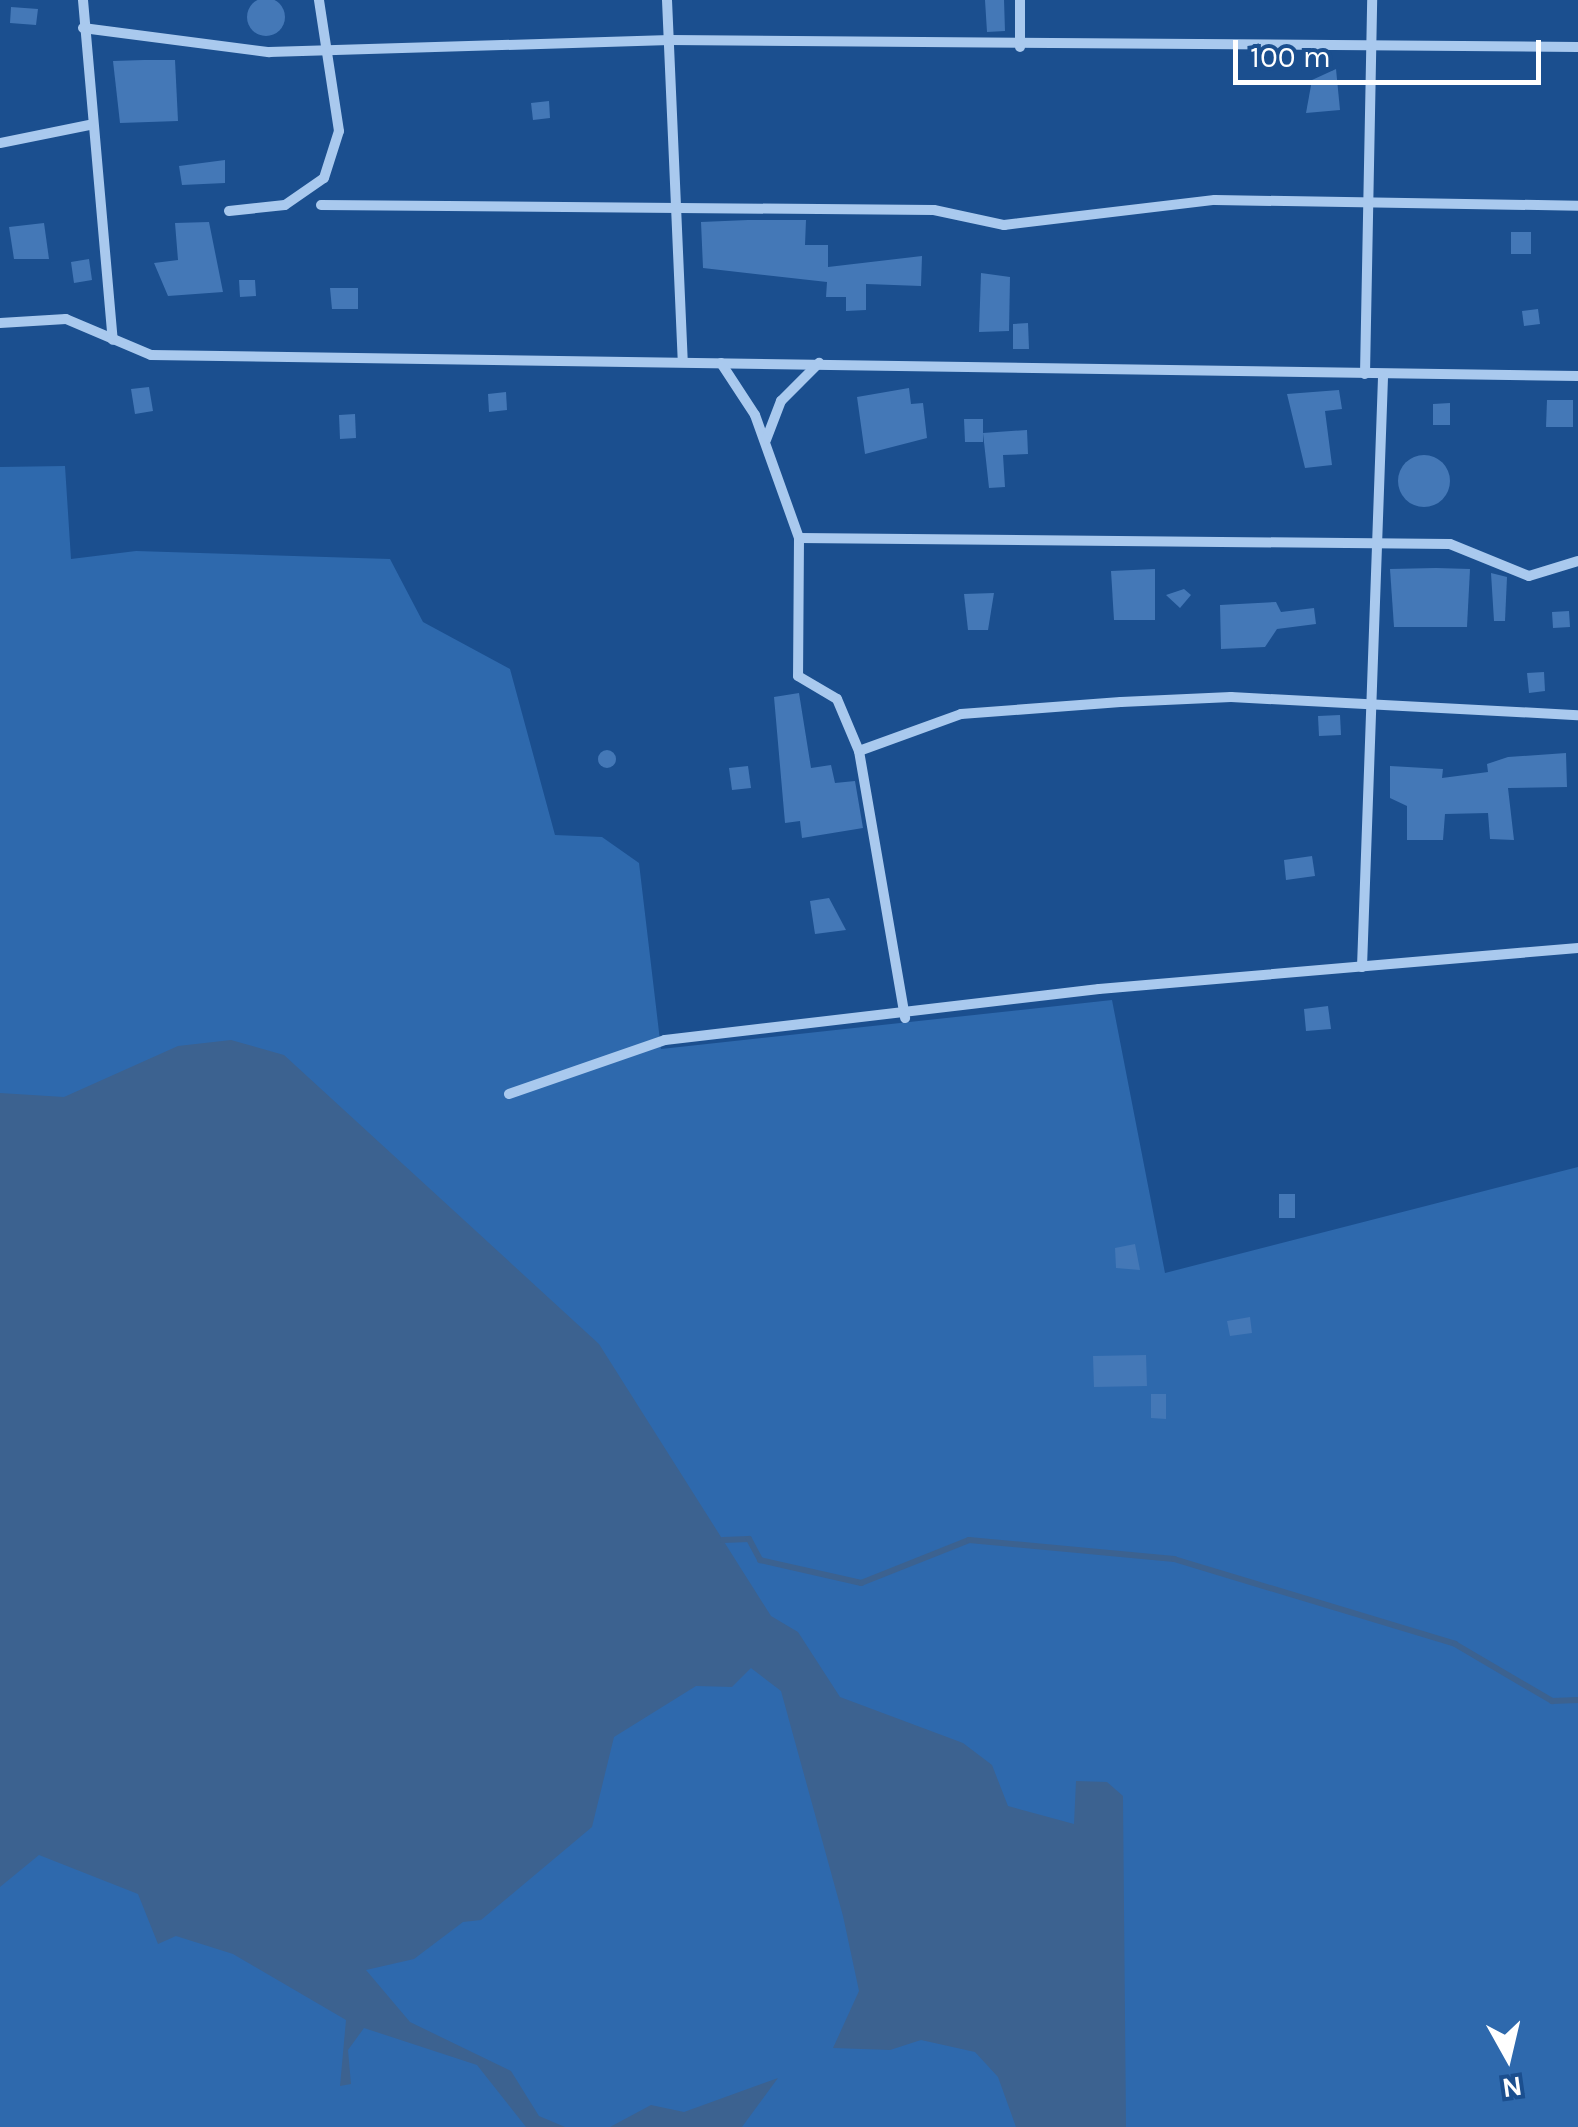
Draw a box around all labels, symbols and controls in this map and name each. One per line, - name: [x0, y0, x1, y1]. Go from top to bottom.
- scale bar: [1238, 20, 1546, 82]
- text: 100 m: [1250, 39, 1331, 75]
- north arrow: [1458, 2007, 1558, 2107]
- text: N: [1500, 2069, 1524, 2105]

